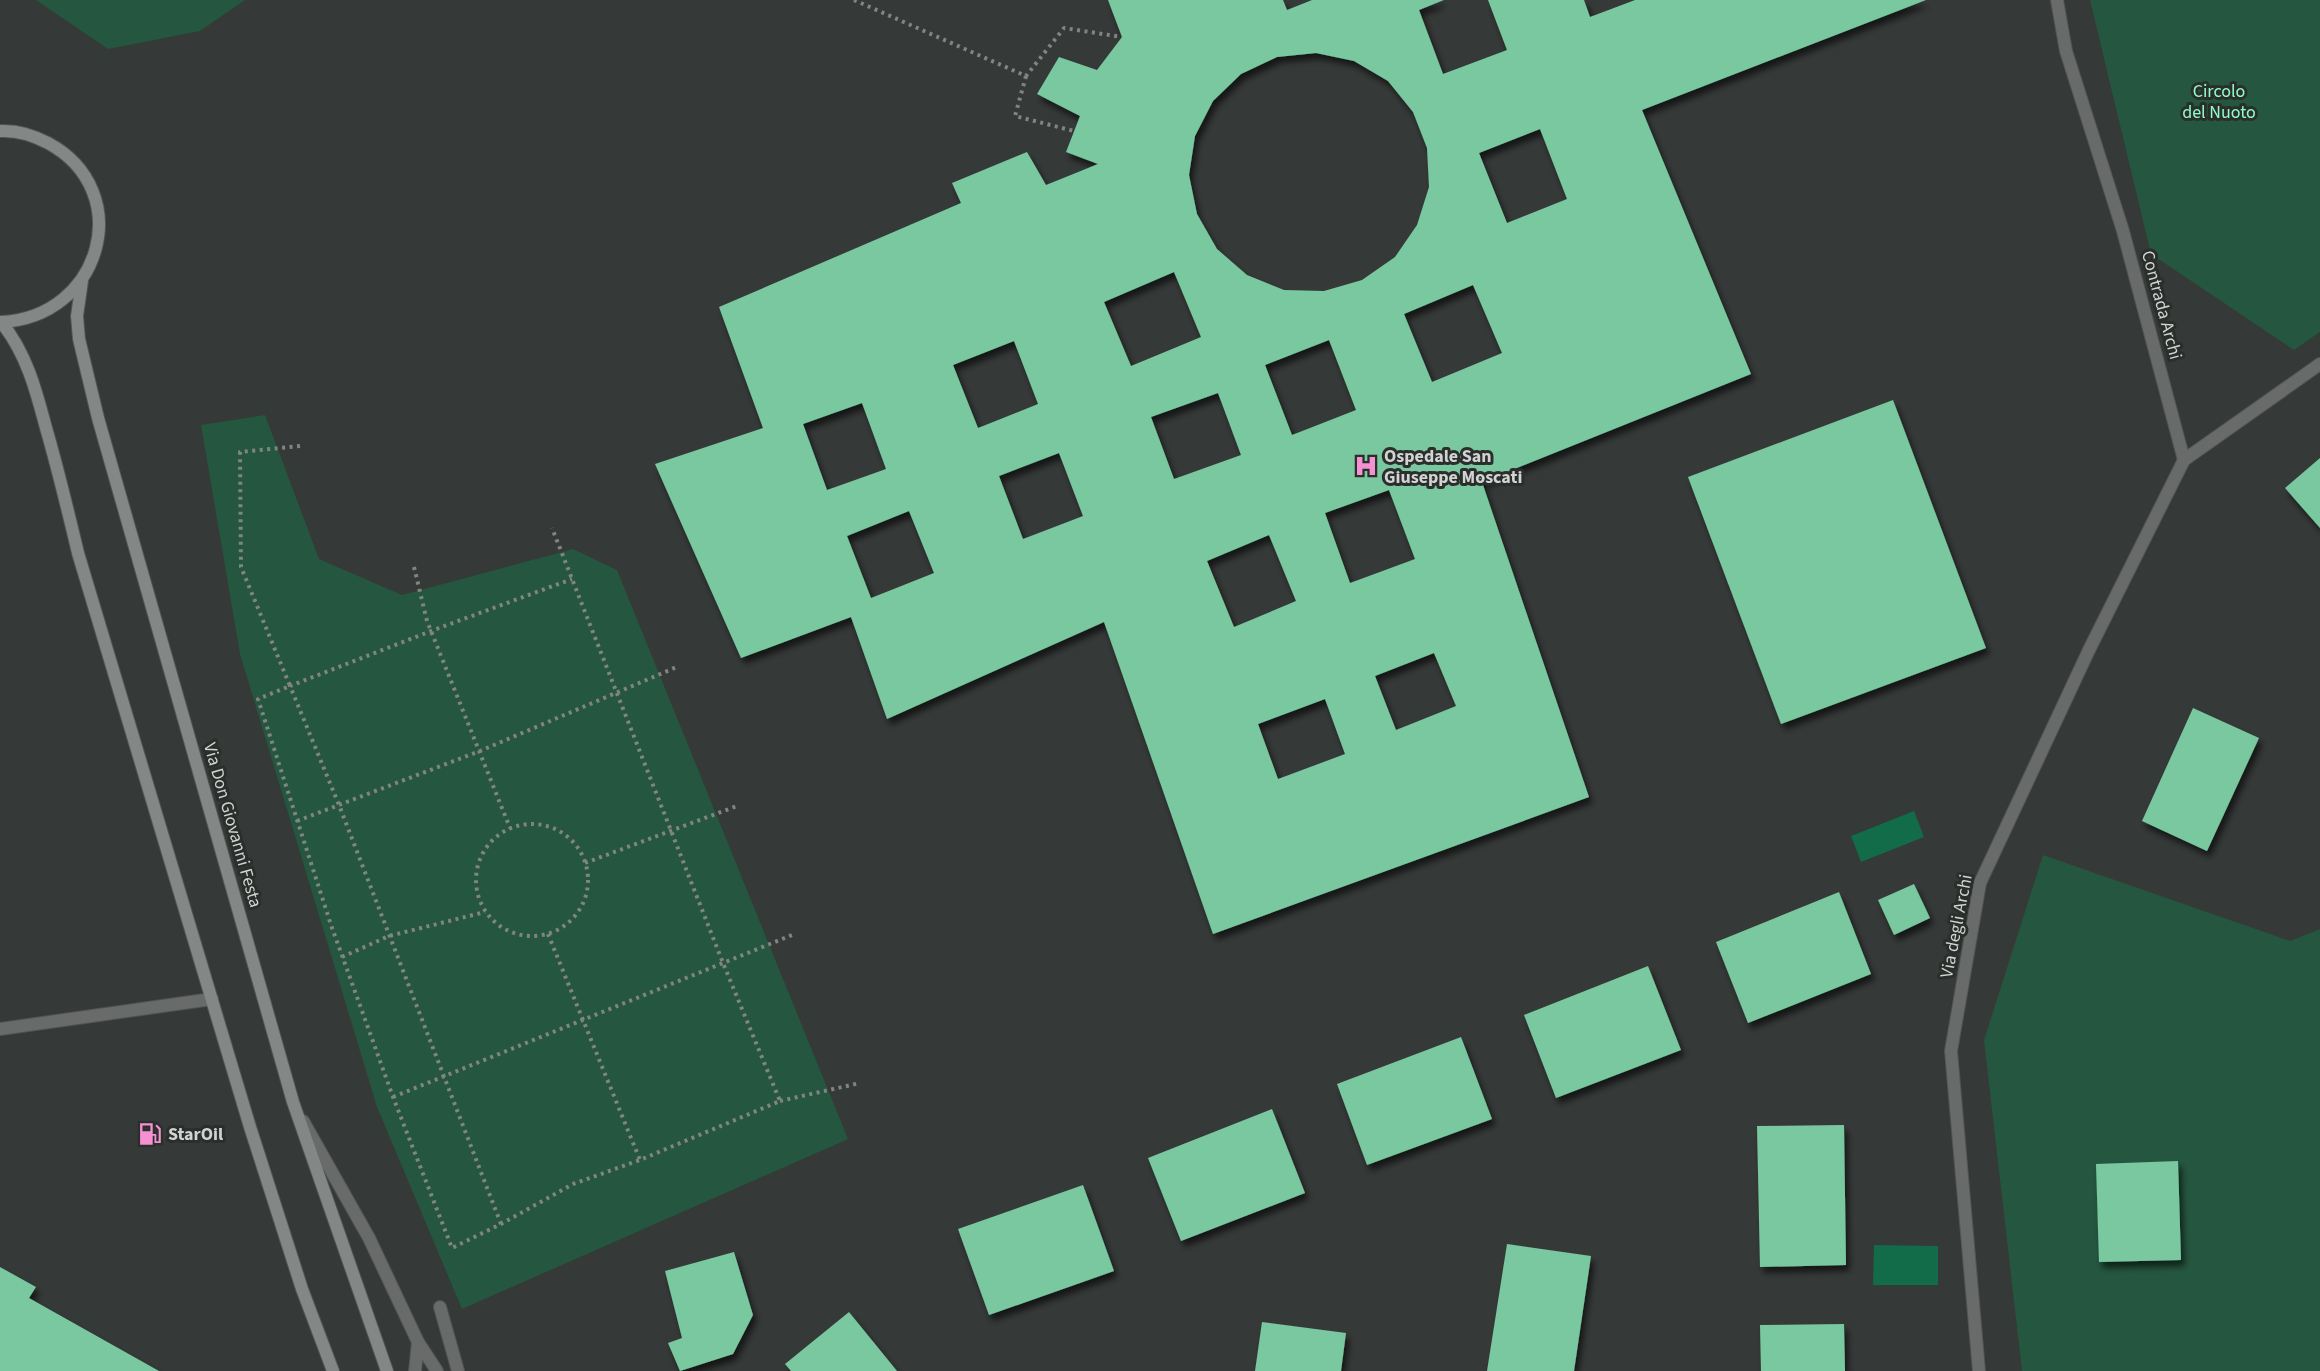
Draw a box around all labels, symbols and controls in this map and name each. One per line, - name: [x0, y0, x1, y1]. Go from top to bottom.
- park label: Circolo del Nuoto: [2182, 79, 2256, 125]
- street label: Contrada Archi: [2135, 248, 2188, 362]
- place label: Ospedale San Giuseppe Moscati: [1384, 444, 1522, 490]
- hospital icon: Ospedale San Giuseppe Moscati: [1353, 453, 1379, 479]
- street label: Via Don Giovanni Festa: [197, 740, 268, 910]
- street label: Via degli Archi: [1934, 872, 1979, 980]
- fuel station icon: StarOil: [137, 1121, 163, 1147]
- place label: StarOil: [168, 1122, 223, 1147]

